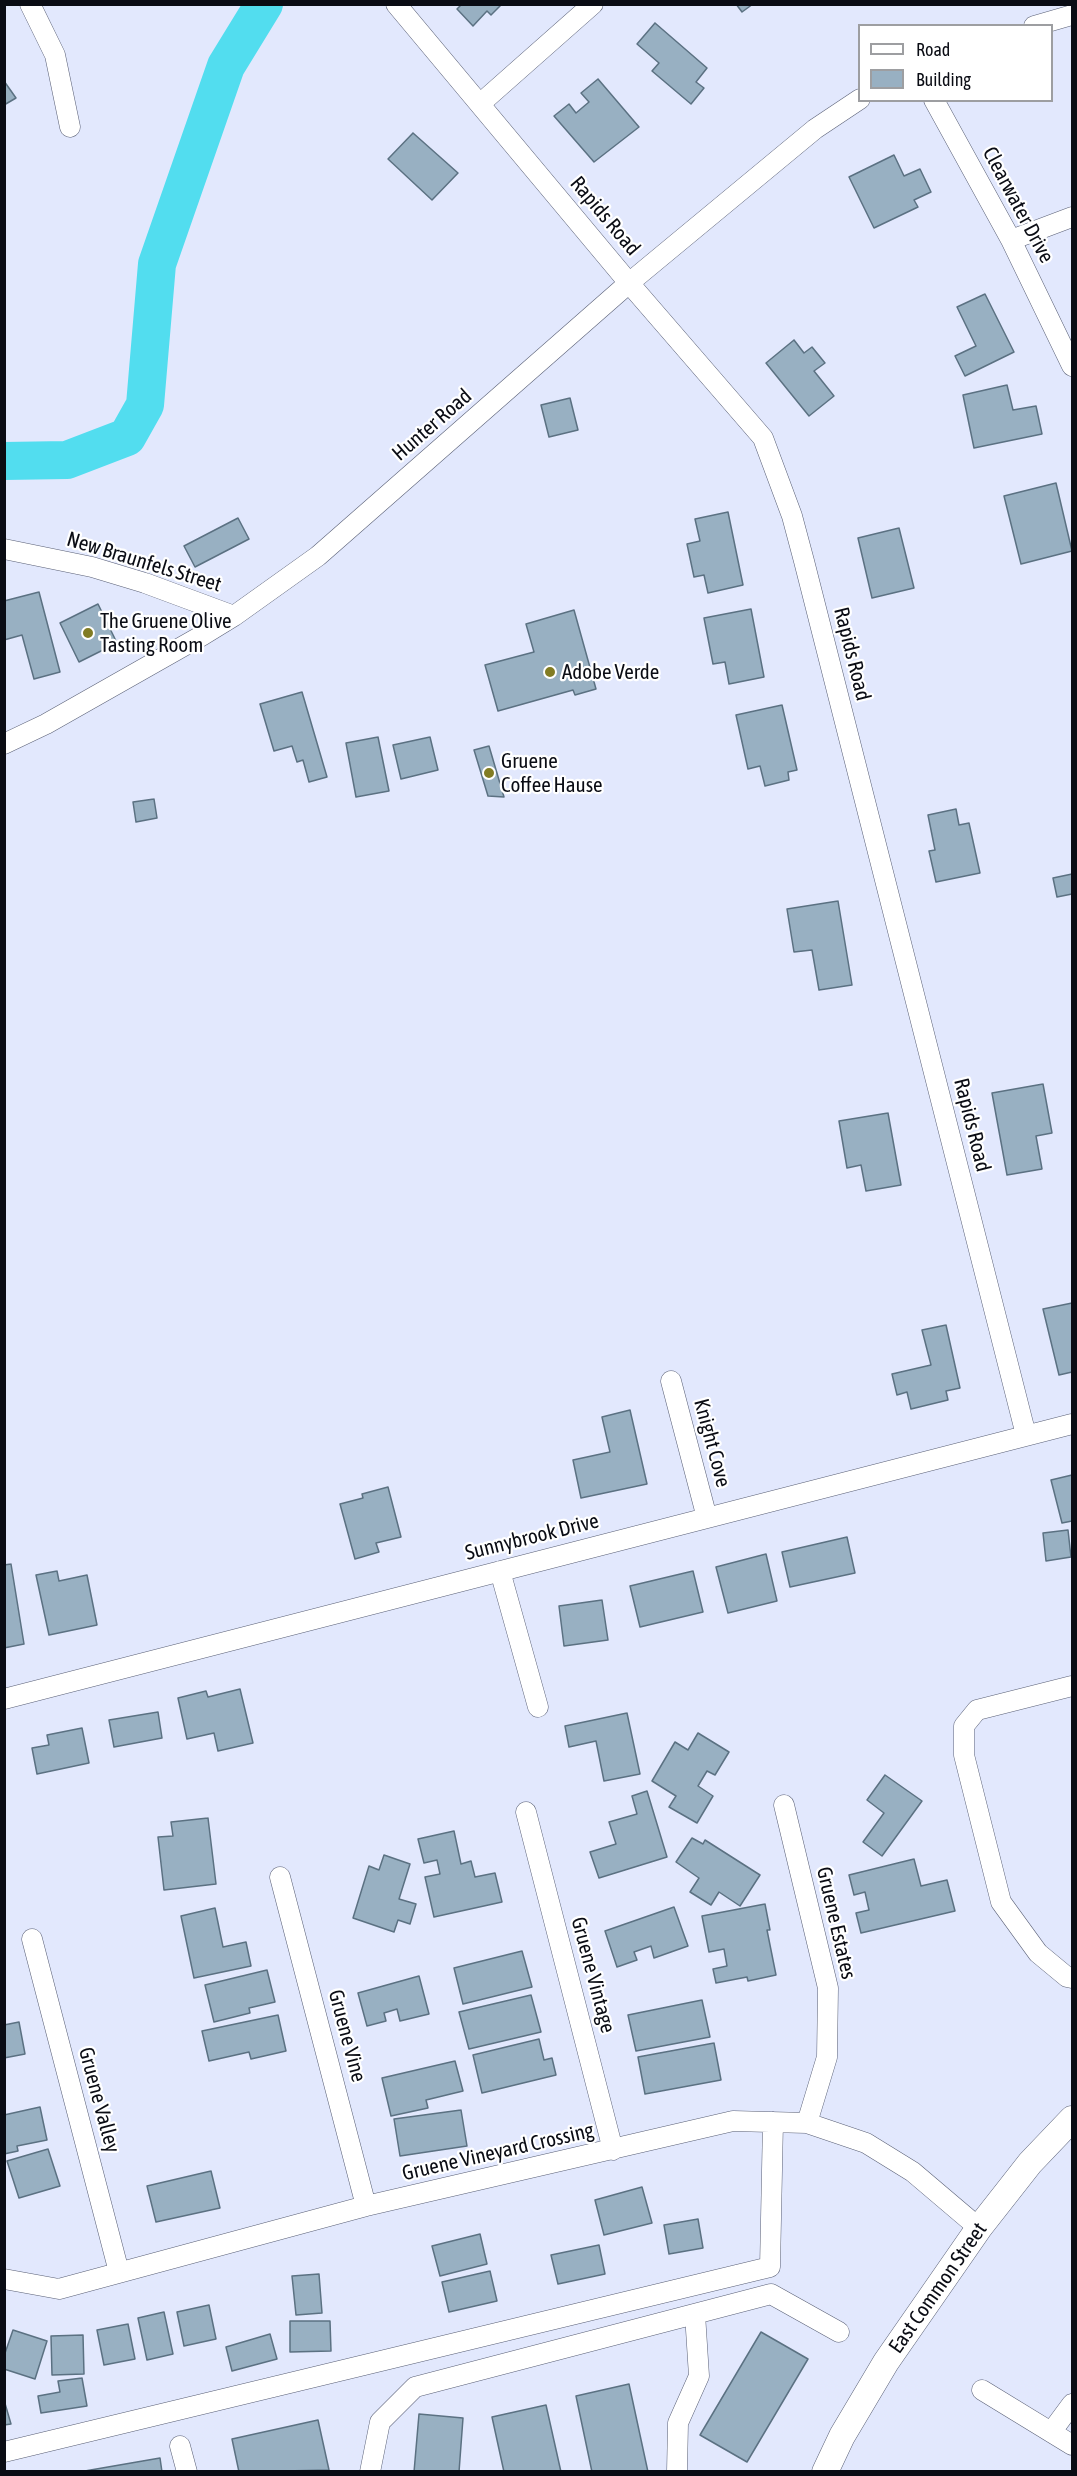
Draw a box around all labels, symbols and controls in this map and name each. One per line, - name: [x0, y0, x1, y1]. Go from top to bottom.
- legend: [858, 24, 1053, 102]
- text: Road: [916, 39, 950, 60]
- text: Building: [916, 69, 971, 90]
- street label: Clearwater Drive: [977, 143, 1059, 267]
- street label: Rapids Road: [565, 171, 645, 261]
- street label: Hunter Road: [387, 384, 477, 466]
- street label: New Braunfels Street: [64, 527, 224, 597]
- street label: Rapids Road: [828, 605, 876, 703]
- place label: The Gruene Olive Tasting Room: [100, 608, 232, 658]
- marker: The Gruene Olive Tasting Room: [81, 626, 95, 640]
- place label: Adobe Verde: [562, 659, 659, 685]
- marker: Adobe Verde: [543, 665, 557, 679]
- place label: Gruene Coffee Hause: [501, 748, 603, 798]
- marker: Gruene Coffee Hause: [482, 766, 496, 780]
- street label: Rapids Road: [948, 1076, 996, 1174]
- street label: Knight Cove: [688, 1396, 736, 1490]
- street label: Sunnybrook Drive: [463, 1508, 601, 1566]
- street label: Gruene Estates: [811, 1864, 861, 1982]
- street label: Gruene Vintage: [565, 1914, 621, 2036]
- street label: Gruene Vine: [323, 1987, 371, 2085]
- street label: Gruene Valley: [73, 2045, 125, 2155]
- street label: Gruene Vineyard Crossing: [400, 2118, 596, 2186]
- street label: East Common Street: [884, 2218, 992, 2358]

